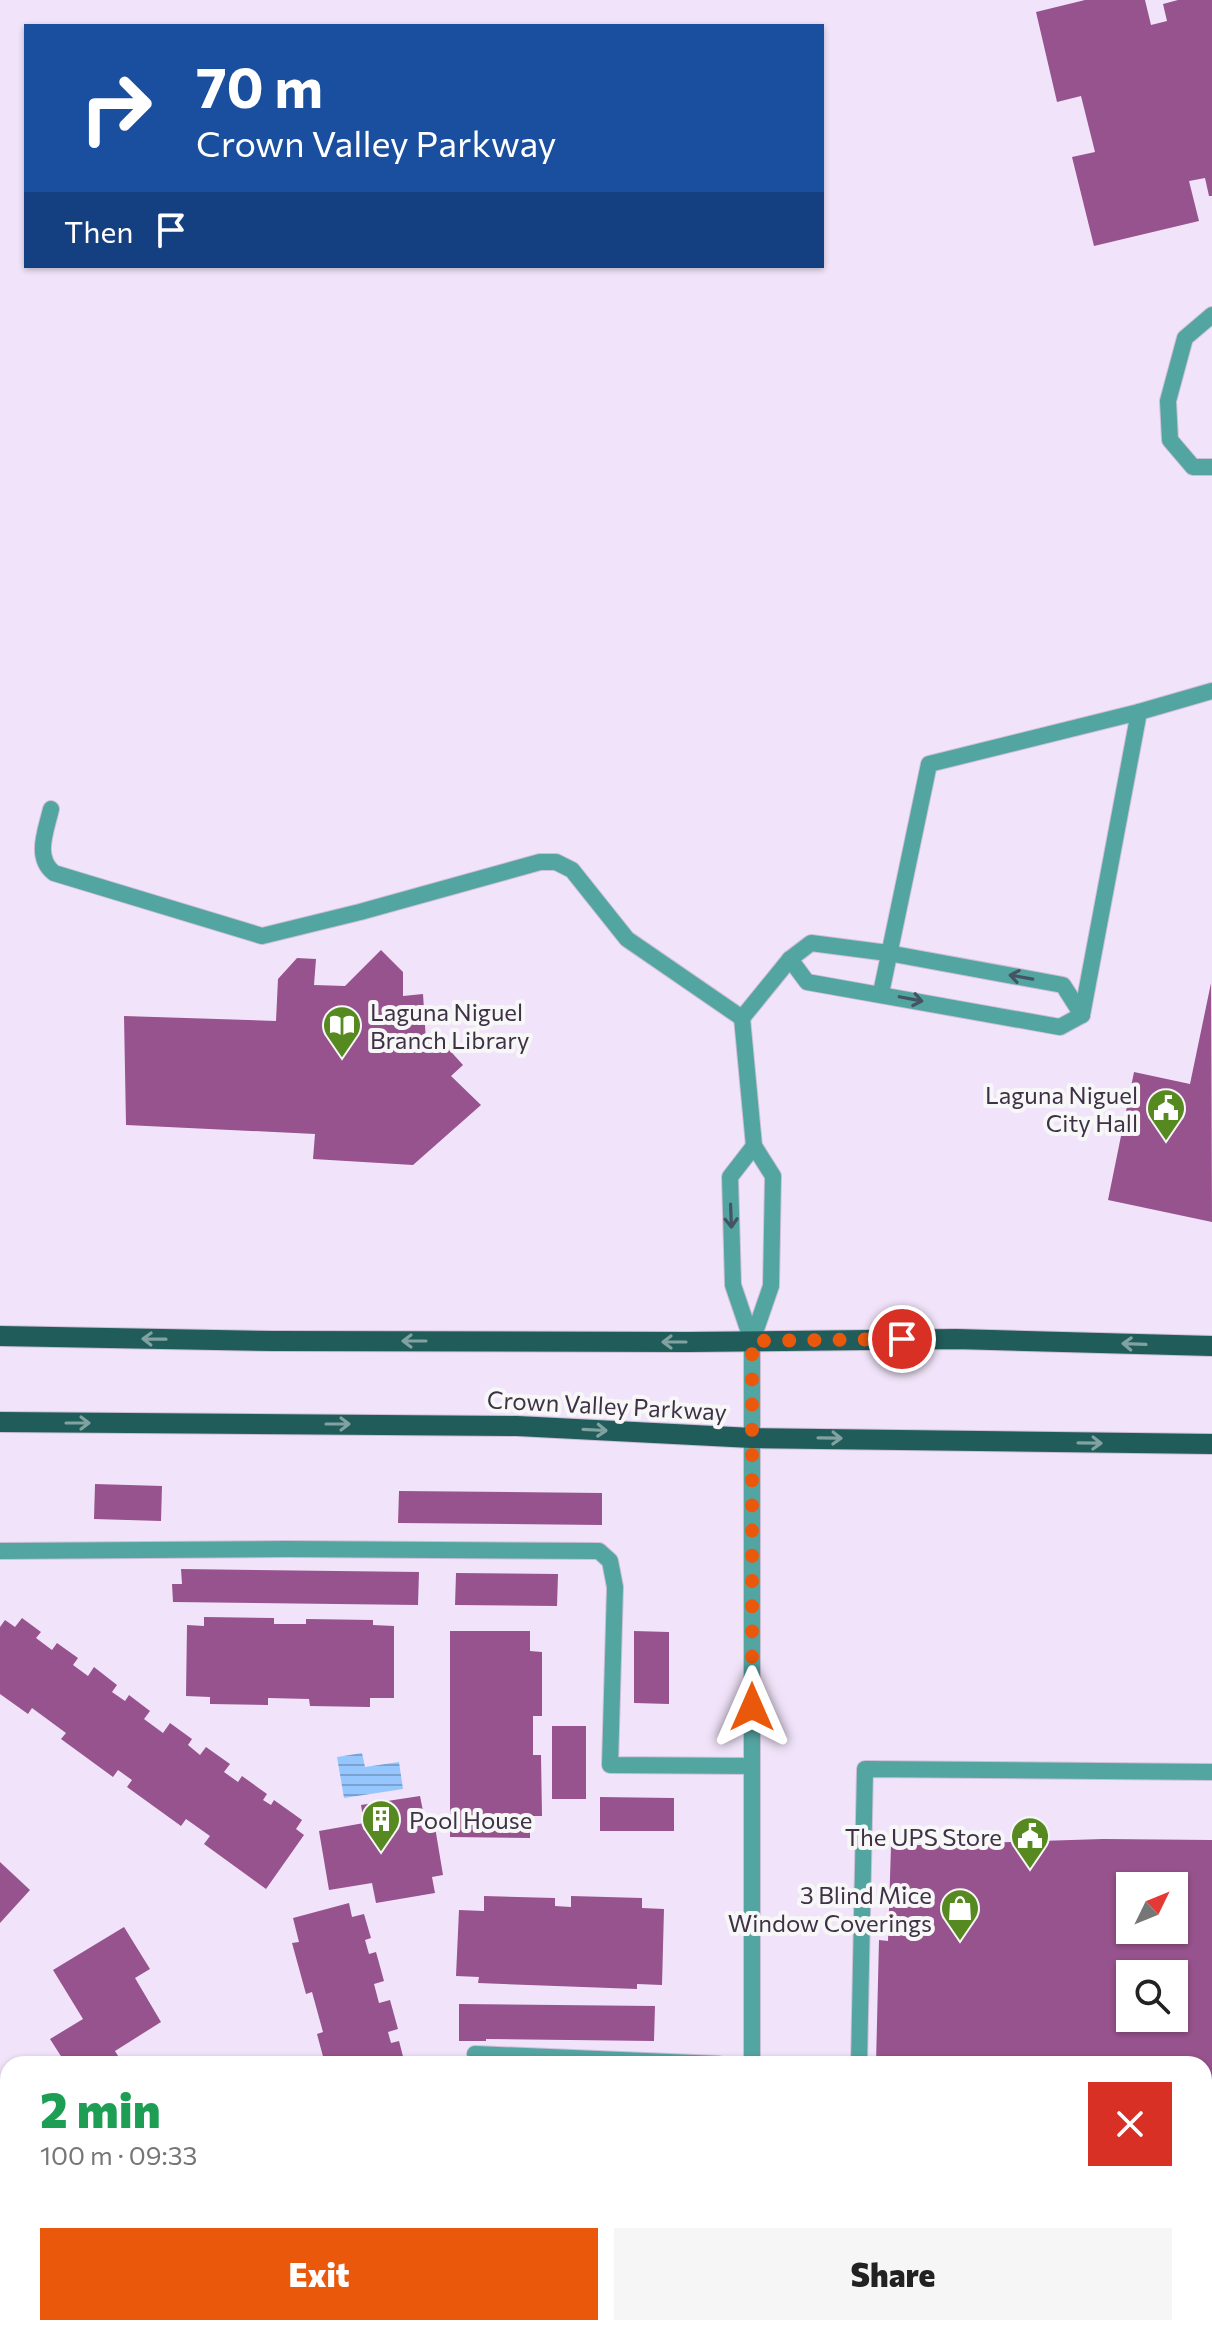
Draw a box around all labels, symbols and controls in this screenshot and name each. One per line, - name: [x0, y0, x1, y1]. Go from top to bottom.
- text: 70 m: [196, 51, 323, 120]
- icon: right: [64, 56, 168, 160]
- text: Crown Valley Parkway: [196, 120, 556, 164]
- icon: arrive: [149, 208, 193, 252]
- text: Then: [64, 212, 133, 249]
- one-way arrow: [1009, 969, 1034, 984]
- one-way arrow: [898, 992, 924, 1007]
- place label: Laguna Niguel Branch Library: [370, 997, 529, 1054]
- library icon: Laguna Niguel Branch Library: [321, 1004, 363, 1059]
- place label: Laguna Niguel City Hall: [985, 1080, 1138, 1137]
- public building icon: Laguna Niguel City Hall: [1145, 1087, 1187, 1142]
- one-way arrow: [724, 1202, 739, 1229]
- pin: [868, 1305, 936, 1373]
- icon: arrive: [880, 1317, 924, 1361]
- one-way arrow: [141, 1331, 168, 1347]
- one-way arrow: [401, 1333, 428, 1349]
- one-way arrow: [661, 1334, 688, 1350]
- one-way arrow: [1121, 1336, 1148, 1351]
- street label: Crown Valley Parkway: [486, 1384, 728, 1426]
- one-way arrow: [64, 1415, 91, 1431]
- one-way arrow: [324, 1416, 351, 1432]
- one-way arrow: [581, 1422, 608, 1437]
- one-way arrow: [816, 1430, 843, 1446]
- one-way arrow: [1076, 1436, 1103, 1451]
- position arrow: [710, 1665, 794, 1749]
- building icon: Pool House: [360, 1798, 402, 1853]
- place label: Pool House: [409, 1805, 532, 1834]
- public building icon: The UPS Store: [1009, 1815, 1051, 1870]
- place label: The UPS Store: [845, 1822, 1002, 1851]
- north arrow: [1116, 1872, 1188, 1944]
- map controls: [1116, 1872, 1188, 2032]
- place label: 3 Blind Mice Window Coverings: [728, 1880, 932, 1937]
- shop icon: 3 Blind Mice Window Coverings: [939, 1887, 981, 1942]
- button: search: [1116, 1960, 1188, 2032]
- text: 2 min: [40, 2079, 161, 2138]
- button: close: [1088, 2082, 1172, 2166]
- text: 100 m · 09:33: [40, 2139, 197, 2170]
- button: Exit: [40, 2228, 598, 2320]
- button: Share: [614, 2228, 1172, 2320]

